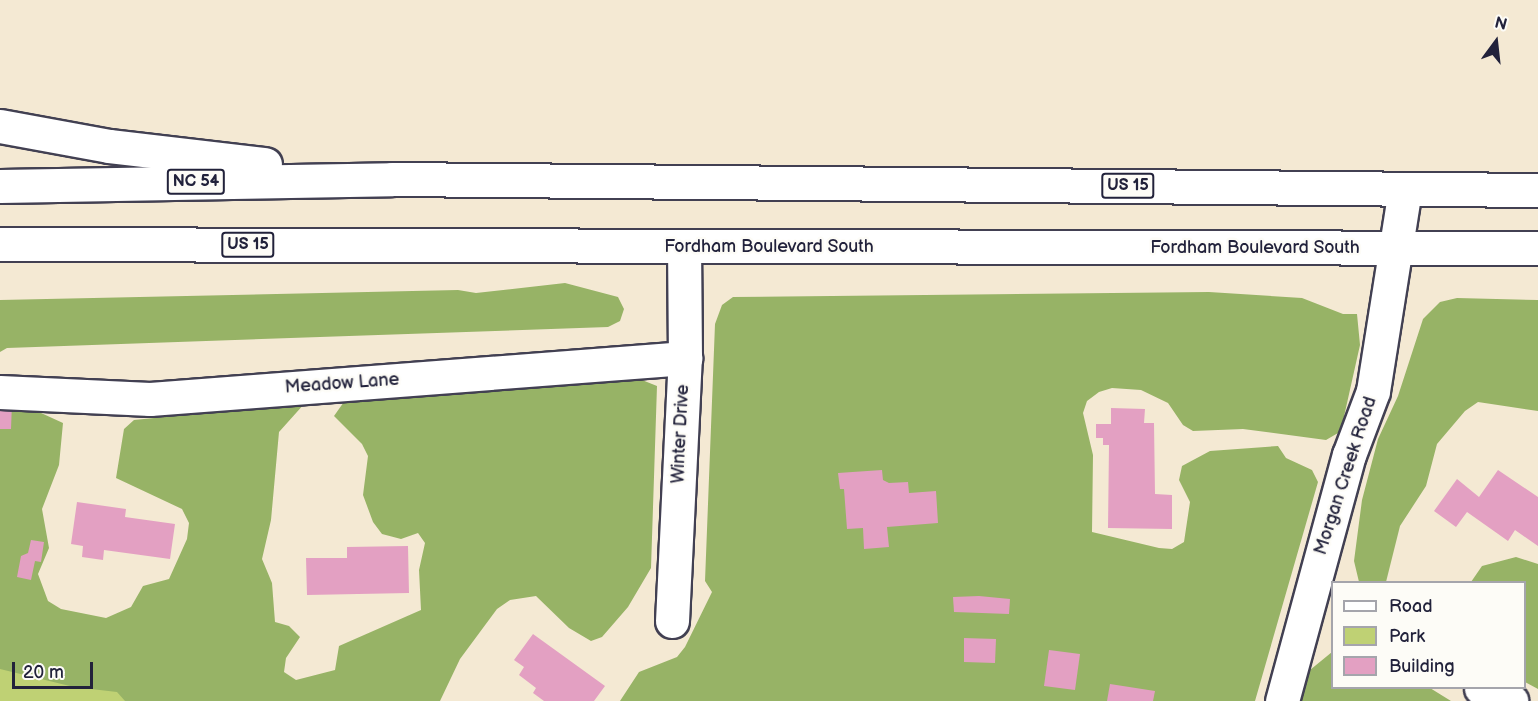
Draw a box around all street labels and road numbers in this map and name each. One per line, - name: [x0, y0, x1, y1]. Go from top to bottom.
- road number: NC 54: [166, 169, 226, 195]
- road number: US 15: [1101, 173, 1155, 199]
- road number: US 15: [221, 232, 275, 258]
- street label: Fordham Boulevard South: [664, 236, 874, 258]
- street label: Fordham Boulevard South: [1150, 237, 1360, 259]
- street label: Meadow Lane: [284, 369, 400, 399]
- street label: Winter Drive: [668, 384, 694, 484]
- street label: Morgan Creek Road: [1310, 394, 1382, 558]

